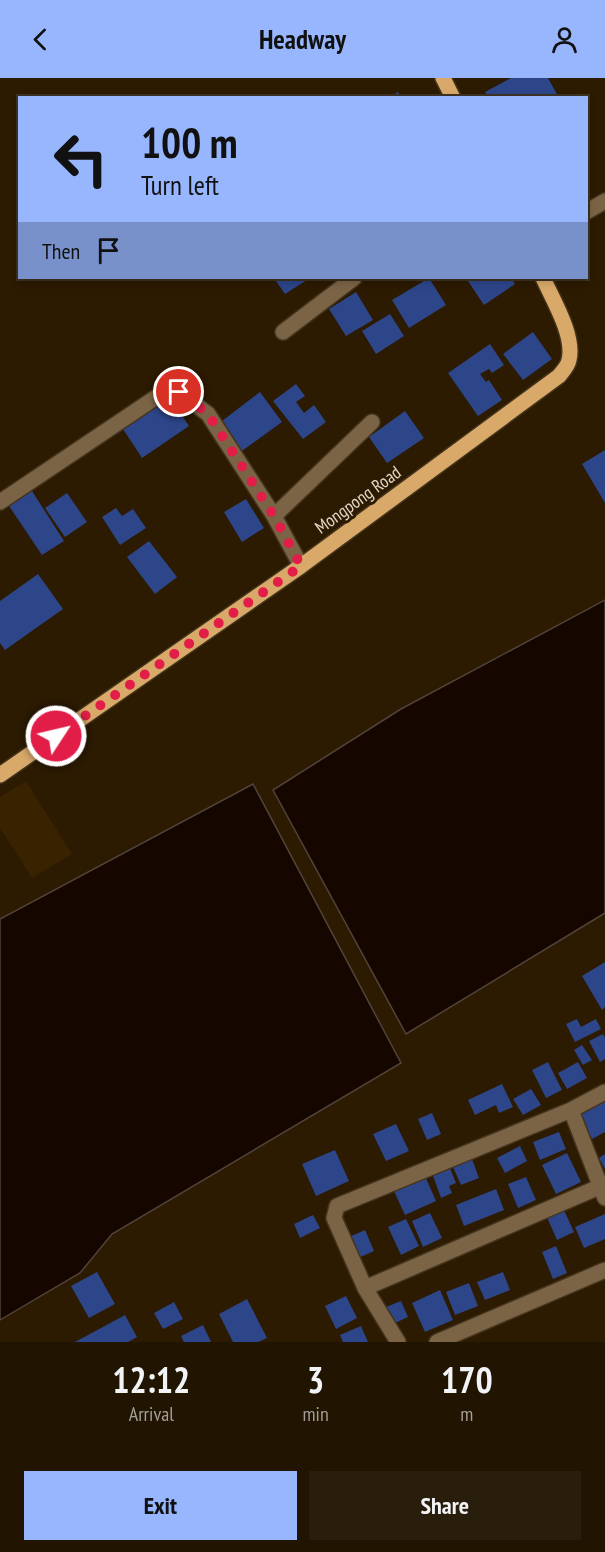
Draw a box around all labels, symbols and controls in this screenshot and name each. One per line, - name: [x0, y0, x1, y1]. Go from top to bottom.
- text: Headway: [259, 22, 346, 56]
- icon: back: [24, 23, 57, 56]
- icon: person: [548, 23, 581, 56]
- text: 100 m: [141, 115, 238, 170]
- icon: left: [42, 120, 120, 198]
- text: Turn left: [141, 168, 219, 202]
- icon: arrive: [92, 234, 125, 267]
- text: Then: [42, 237, 80, 265]
- pin: [153, 366, 204, 417]
- icon: arrive: [162, 375, 195, 408]
- street label: Mongpong Road: [310, 461, 405, 539]
- position arrow: [24, 704, 88, 768]
- text: 12:12: [112, 1356, 190, 1403]
- text: 3: [307, 1356, 324, 1403]
- text: 170: [441, 1356, 493, 1403]
- text: Arrival: [129, 1401, 174, 1427]
- text: min: [303, 1401, 329, 1427]
- text: m: [460, 1401, 473, 1427]
- button: Exit: [24, 1471, 297, 1540]
- button: Share: [309, 1471, 581, 1540]

